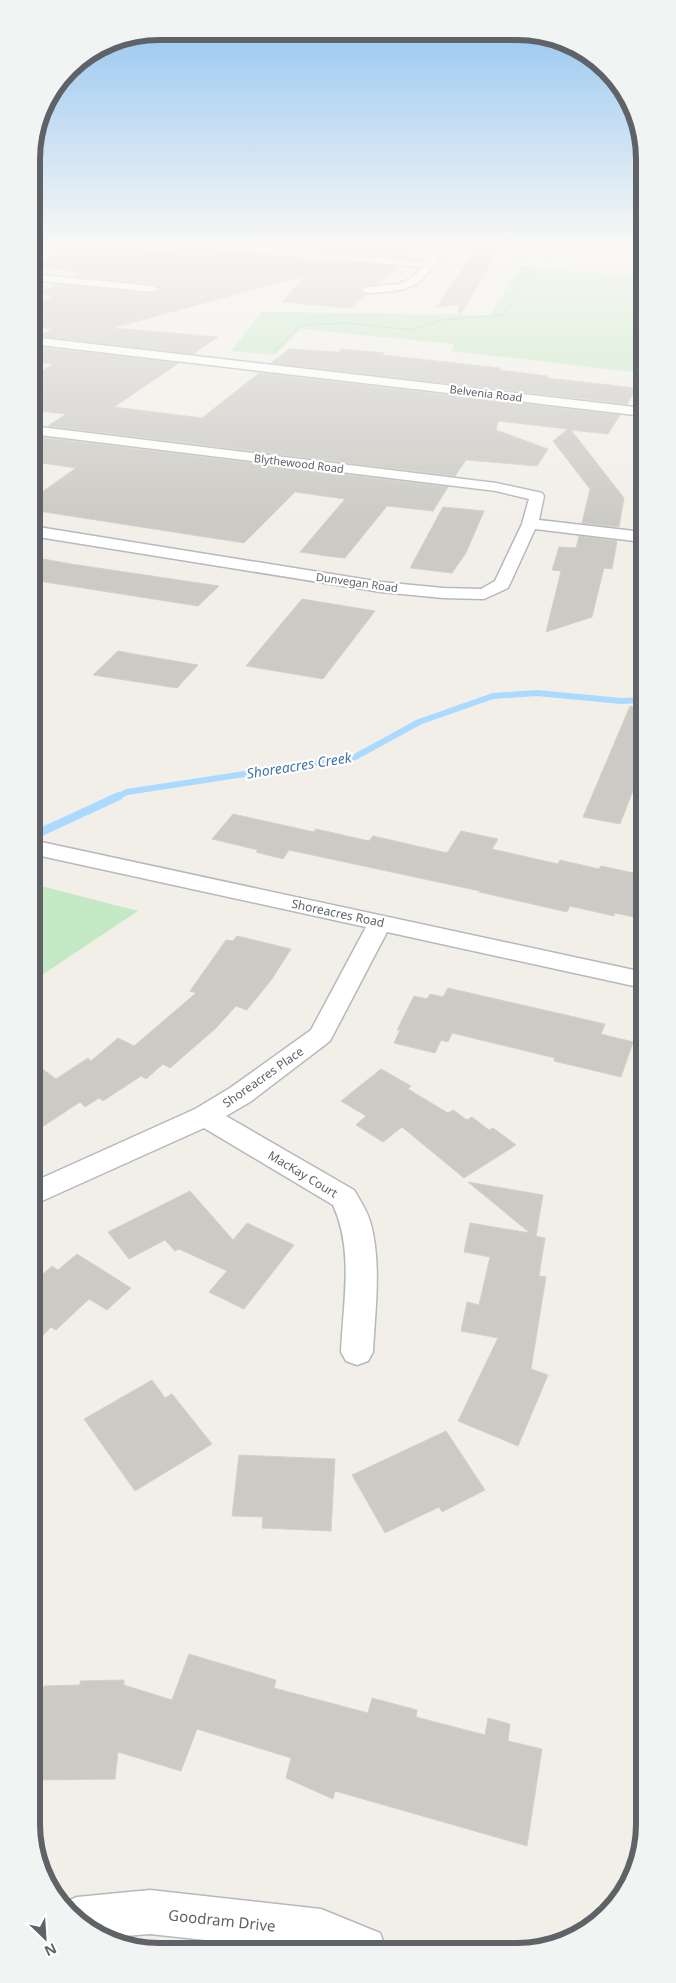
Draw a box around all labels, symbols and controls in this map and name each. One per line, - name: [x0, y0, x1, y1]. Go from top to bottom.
- street label: Belvenia Road: [449, 381, 523, 405]
- street label: Blythewood Road: [253, 450, 345, 476]
- street label: Dunvegan Road: [315, 569, 399, 595]
- water label: Shoreacres Creek: [245, 747, 354, 783]
- street label: Shoreacres Road: [290, 895, 386, 931]
- street label: Shoreacres Place: [219, 1043, 307, 1111]
- street label: MacKay Court: [265, 1147, 342, 1202]
- street label: Goodram Drive: [167, 1904, 277, 1936]
- north arrow: [20, 1913, 70, 1963]
- text: N: [42, 1939, 60, 1961]

